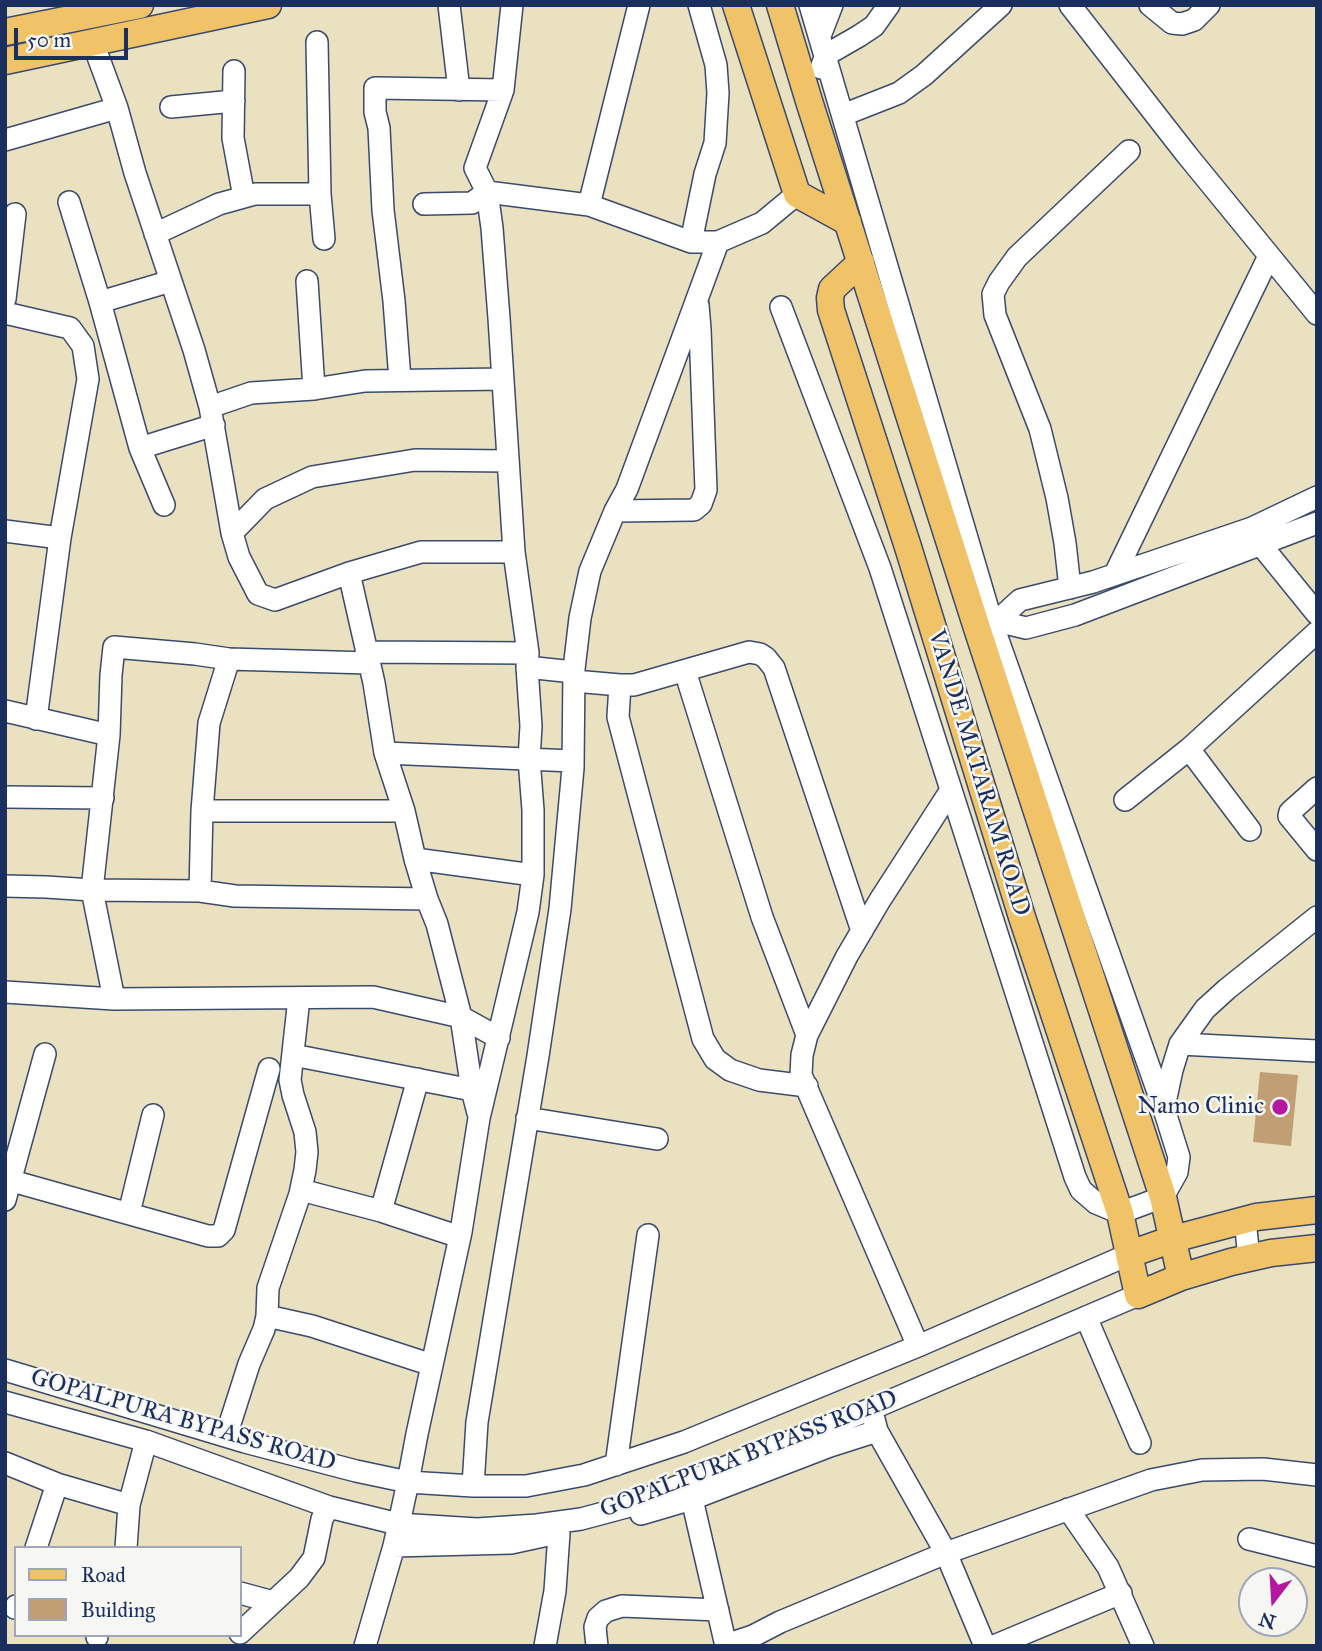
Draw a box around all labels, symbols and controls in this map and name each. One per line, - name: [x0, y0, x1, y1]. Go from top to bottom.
- scale bar: [18, 14, 131, 58]
- text: 50 m: [27, 27, 71, 53]
- street label: VANDE MATARAM ROAD: [921, 627, 1035, 919]
- place label: Namo Clinic: [1137, 1093, 1264, 1121]
- marker: Namo Clinic: [1270, 1097, 1290, 1117]
- street label: GOPALPURA BYPASS ROAD: [27, 1364, 339, 1478]
- street label: GOPALPURA BYPASS ROAD: [596, 1385, 902, 1525]
- legend: [14, 1546, 242, 1637]
- text: Road: [81, 1562, 126, 1588]
- north arrow: [1238, 1567, 1308, 1637]
- text: Building: [81, 1597, 155, 1623]
- text: N: [1256, 1607, 1278, 1634]

